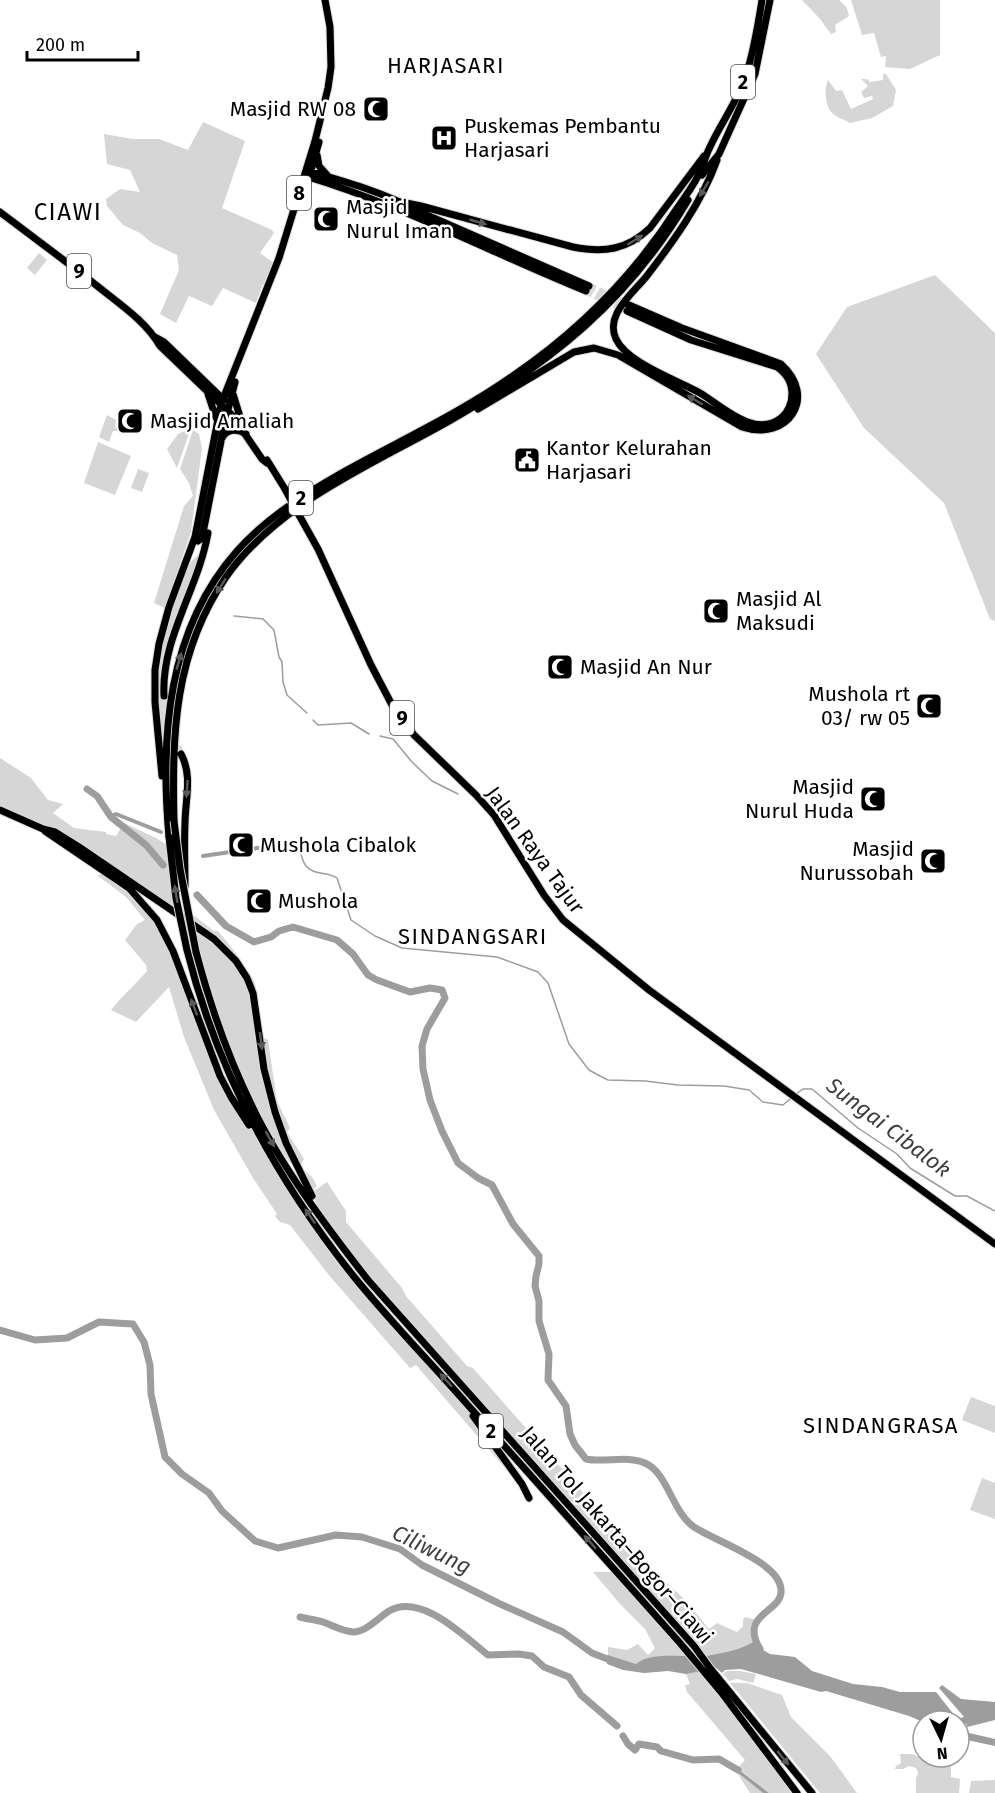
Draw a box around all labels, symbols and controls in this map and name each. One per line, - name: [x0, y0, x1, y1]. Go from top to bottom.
- scale bar: [27, 24, 138, 62]
- text: 200 m: [36, 34, 85, 56]
- district label: HARJASARI: [387, 52, 505, 79]
- road number: 2: [731, 65, 755, 99]
- mosque icon: Masjid RW 08: [361, 94, 391, 124]
- place label: Masjid RW 08: [230, 96, 356, 122]
- place label: Puskemas Pembantu Harjasari: [464, 113, 661, 163]
- hospital icon: Puskemas Pembantu Harjasari: [429, 123, 459, 153]
- road number: 8: [287, 176, 311, 210]
- one-way arrow: [699, 181, 709, 198]
- place label: Masjid Nurul Iman: [346, 194, 453, 244]
- district label: CIAWI: [34, 198, 102, 226]
- mosque icon: Masjid Nurul Iman: [311, 204, 341, 234]
- one-way arrow: [469, 218, 487, 227]
- one-way arrow: [627, 234, 643, 245]
- road number: 9: [67, 254, 91, 288]
- one-way arrow: [687, 395, 703, 406]
- mosque icon: Masjid Amaliah: [115, 406, 145, 436]
- place label: Masjid Amaliah: [150, 408, 294, 434]
- place label: Kantor Kelurahan Harjasari: [546, 435, 712, 485]
- public building icon: Kantor Kelurahan Harjasari: [512, 445, 542, 475]
- road number: 2: [289, 481, 313, 515]
- one-way arrow: [216, 578, 227, 594]
- place label: Masjid Al Maksudi: [736, 586, 821, 636]
- mosque icon: Masjid Al Maksudi: [701, 596, 731, 626]
- one-way arrow: [175, 652, 184, 670]
- mosque icon: Masjid An Nur: [545, 652, 575, 682]
- place label: Masjid An Nur: [580, 654, 712, 680]
- place label: Mushola rt 03/ rw 05: [808, 681, 910, 731]
- mosque icon: Mushola rt 03/ rw 05: [914, 691, 944, 721]
- road number: 9: [390, 701, 414, 735]
- place label: Masjid Nurul Huda: [745, 774, 854, 824]
- one-way arrow: [183, 780, 192, 799]
- street label: Jalan Raya Tajur: [480, 781, 590, 919]
- mosque icon: Masjid Nurul Huda: [858, 784, 888, 814]
- mosque icon: Mushola Cibalok: [226, 830, 256, 860]
- place label: Mushola Cibalok: [260, 832, 416, 858]
- place label: Masjid Nurussobah: [799, 836, 914, 886]
- mosque icon: Masjid Nurussobah: [918, 846, 948, 876]
- one-way arrow: [171, 884, 180, 903]
- mosque icon: Mushola: [244, 886, 274, 916]
- place label: Mushola: [278, 888, 358, 914]
- district label: SINDANGSARI: [398, 923, 548, 950]
- one-way arrow: [188, 998, 198, 1016]
- one-way arrow: [256, 1032, 265, 1051]
- water label: Sungai Cibalok: [820, 1071, 956, 1183]
- one-way arrow: [264, 1131, 275, 1147]
- one-way arrow: [304, 1209, 316, 1225]
- one-way arrow: [439, 1373, 453, 1388]
- district label: SINDANGRASA: [803, 1412, 959, 1439]
- road number: 2: [479, 1414, 503, 1448]
- street label: Jalan Tol Jakarta–Bogor–Ciawi: [515, 1421, 719, 1649]
- water label: Ciliwung: [388, 1519, 476, 1580]
- one-way arrow: [584, 1535, 597, 1550]
- north arrow: [911, 1709, 971, 1769]
- text: N: [936, 1744, 948, 1763]
- one-way arrow: [777, 1750, 790, 1766]

